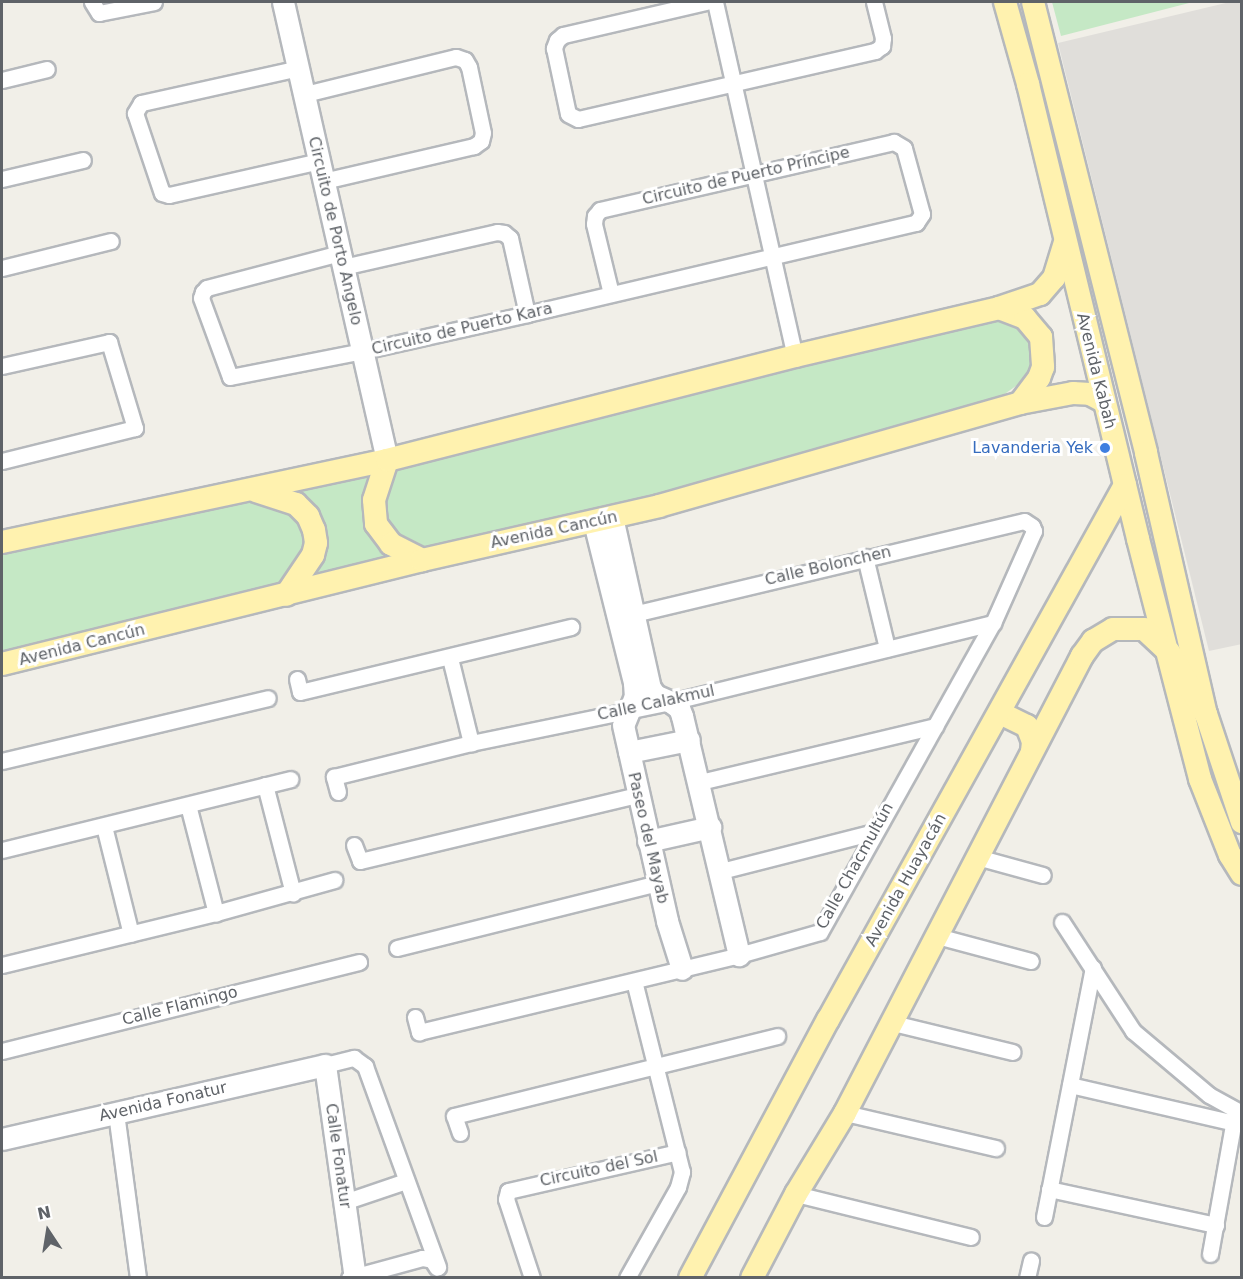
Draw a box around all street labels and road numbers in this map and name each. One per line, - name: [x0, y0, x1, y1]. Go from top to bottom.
- street label: Circuito de Porto Angelo: [304, 135, 366, 327]
- street label: Circuito de Puerto Príncipe: [640, 143, 852, 209]
- street label: Circuito de Puerto Kara: [370, 299, 554, 359]
- street label: Avenida Kabah: [1072, 311, 1120, 431]
- street label: Avenida Cancún: [489, 507, 619, 553]
- street label: Calle Bolonchen: [763, 542, 893, 590]
- street label: Avenida Cancún: [17, 620, 147, 670]
- street label: Calle Calakmul: [596, 681, 716, 725]
- street label: Paseo del Mayab: [624, 770, 672, 906]
- street label: Calle Chacmultún: [812, 799, 898, 933]
- street label: Avenida Huayacán: [861, 810, 951, 950]
- street label: Calle Flamingo: [120, 982, 240, 1030]
- street label: Avenida Fonatur: [97, 1078, 229, 1126]
- street label: Calle Fonatur: [321, 1102, 355, 1210]
- street label: Circuito del Sol: [538, 1147, 660, 1191]

